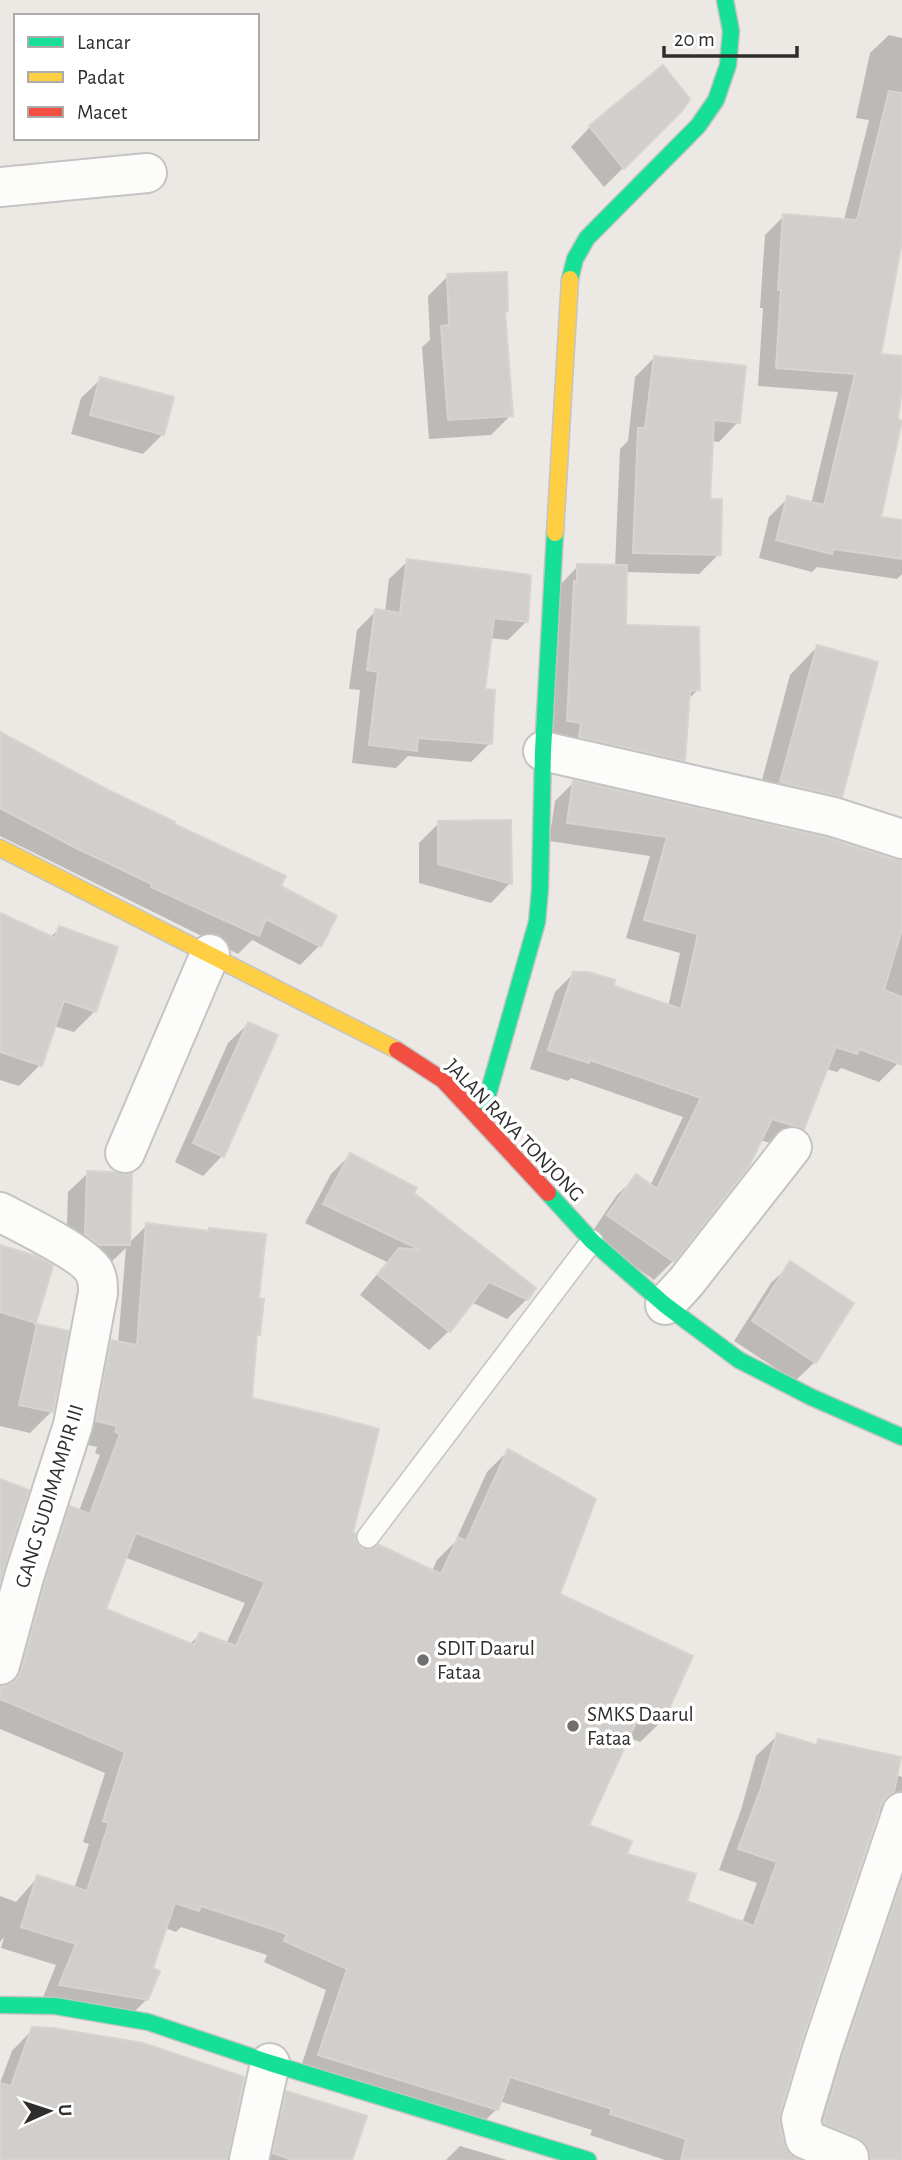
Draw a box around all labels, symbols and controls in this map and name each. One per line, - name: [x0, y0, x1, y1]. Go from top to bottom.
- legend: [14, 14, 259, 140]
- scale bar: [664, 14, 797, 58]
- text: 20 m: [674, 29, 715, 50]
- text: Lancar: [77, 32, 130, 53]
- text: Padat: [77, 67, 125, 88]
- text: Macet: [77, 102, 128, 123]
- street label: JALAN RAYA TONJONG: [441, 1055, 588, 1206]
- street label: GANG SUDIMAMPIR III: [12, 1402, 87, 1590]
- place label: SDIT Daarul Fataa: [437, 1638, 535, 1683]
- marker: SDIT Daarul Fataa: [415, 1652, 431, 1668]
- place label: SMKS Daarul Fataa: [587, 1704, 694, 1749]
- marker: SMKS Daarul Fataa: [565, 1718, 581, 1734]
- north arrow: [14, 2076, 84, 2146]
- text: U: [55, 2104, 74, 2117]

